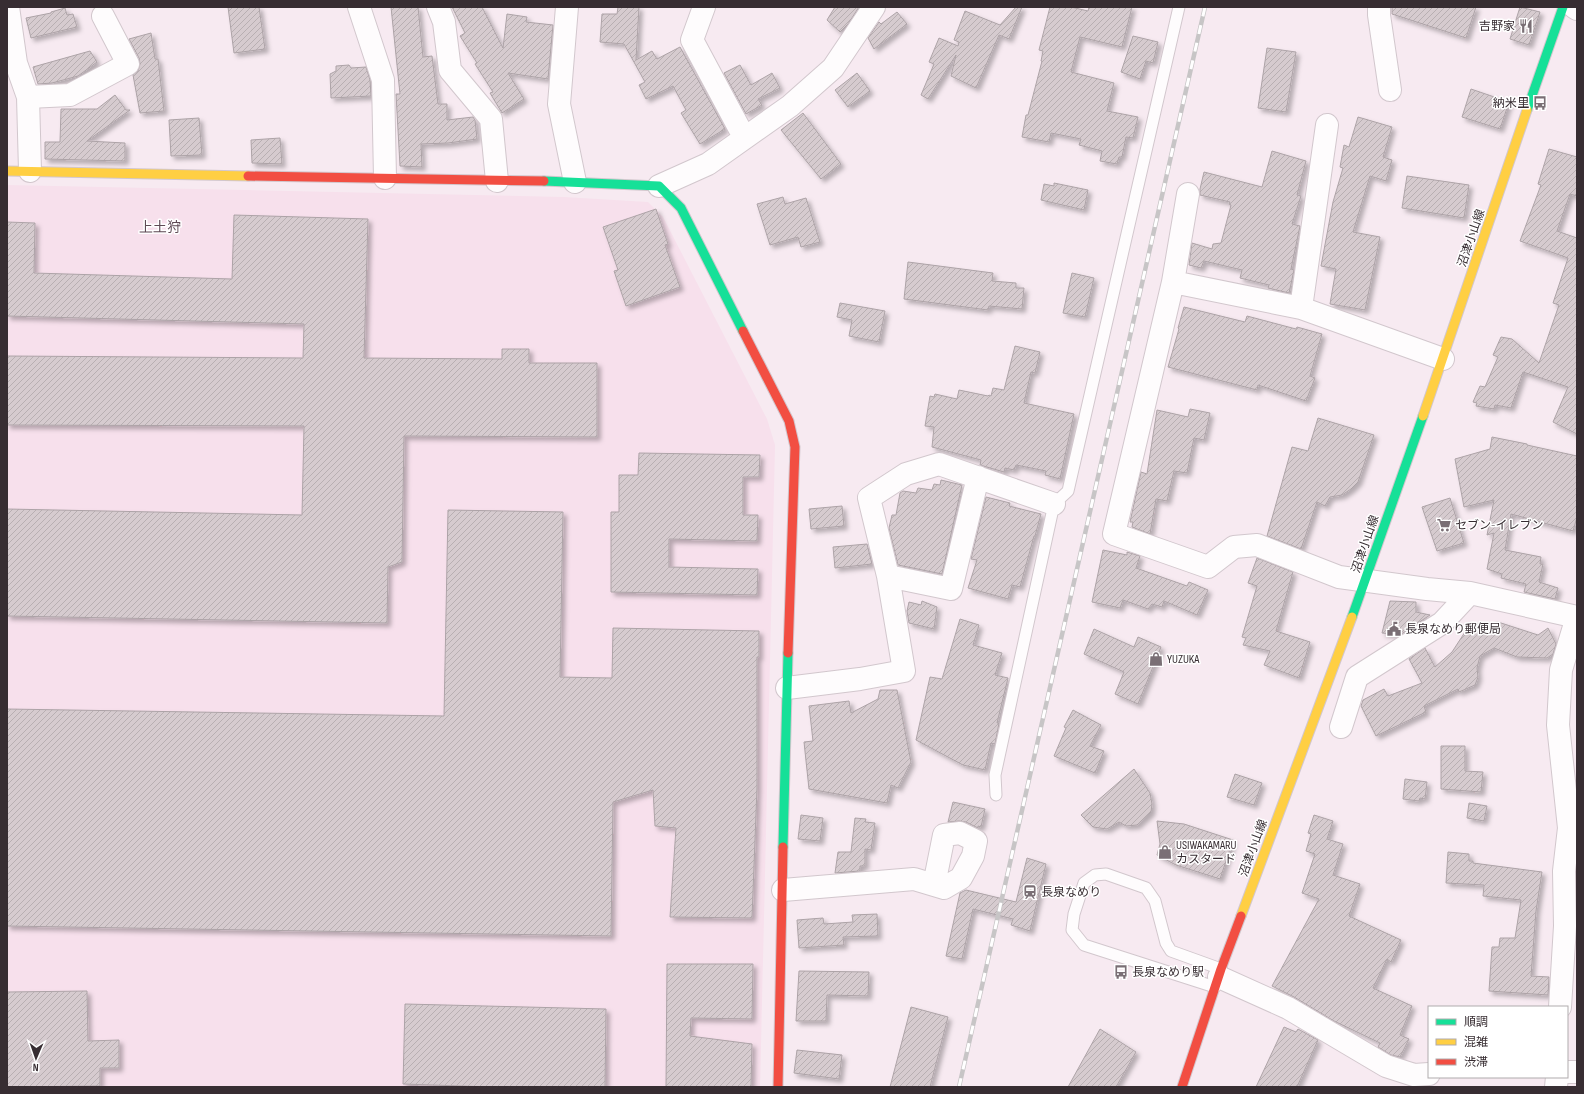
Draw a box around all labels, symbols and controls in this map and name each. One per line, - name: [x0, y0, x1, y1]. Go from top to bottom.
- restaurant icon: 吉野家: [1518, 18, 1534, 34]
- place label: 吉野家: [1479, 19, 1515, 34]
- bus stop icon: 納米里: [1532, 95, 1548, 111]
- place label: 納米里: [1493, 96, 1529, 111]
- street label: 沼津小山線: [1455, 207, 1488, 269]
- district label: 上土狩: [139, 219, 181, 236]
- street label: 沼津小山線: [1349, 513, 1382, 575]
- supermarket icon: セブン-イレブン: [1436, 517, 1452, 533]
- place label: セブン-イレブン: [1455, 518, 1543, 533]
- public building icon: 長泉なめり郵便局: [1386, 621, 1402, 637]
- place label: 長泉なめり郵便局: [1405, 622, 1501, 637]
- shop icon: YUZUKA: [1148, 651, 1164, 667]
- place label: YUZUKA: [1167, 652, 1200, 667]
- street label: 沼津小山線: [1236, 817, 1271, 879]
- place label: USIWAKAMARU カスタード: [1176, 838, 1237, 867]
- shop icon: USIWAKAMARU カスタード: [1157, 844, 1173, 860]
- station icon: 長泉なめり: [1022, 884, 1038, 900]
- place label: 長泉なめり: [1041, 885, 1101, 900]
- bus stop icon: 長泉なめり駅: [1113, 964, 1129, 980]
- place label: 長泉なめり駅: [1132, 965, 1204, 980]
- legend: [1428, 1006, 1568, 1078]
- text: 順調: [1464, 1015, 1488, 1030]
- text: 混雑: [1464, 1035, 1488, 1050]
- north arrow: [16, 1038, 56, 1078]
- text: 渋滞: [1464, 1055, 1488, 1070]
- text: N: [32, 1061, 39, 1074]

